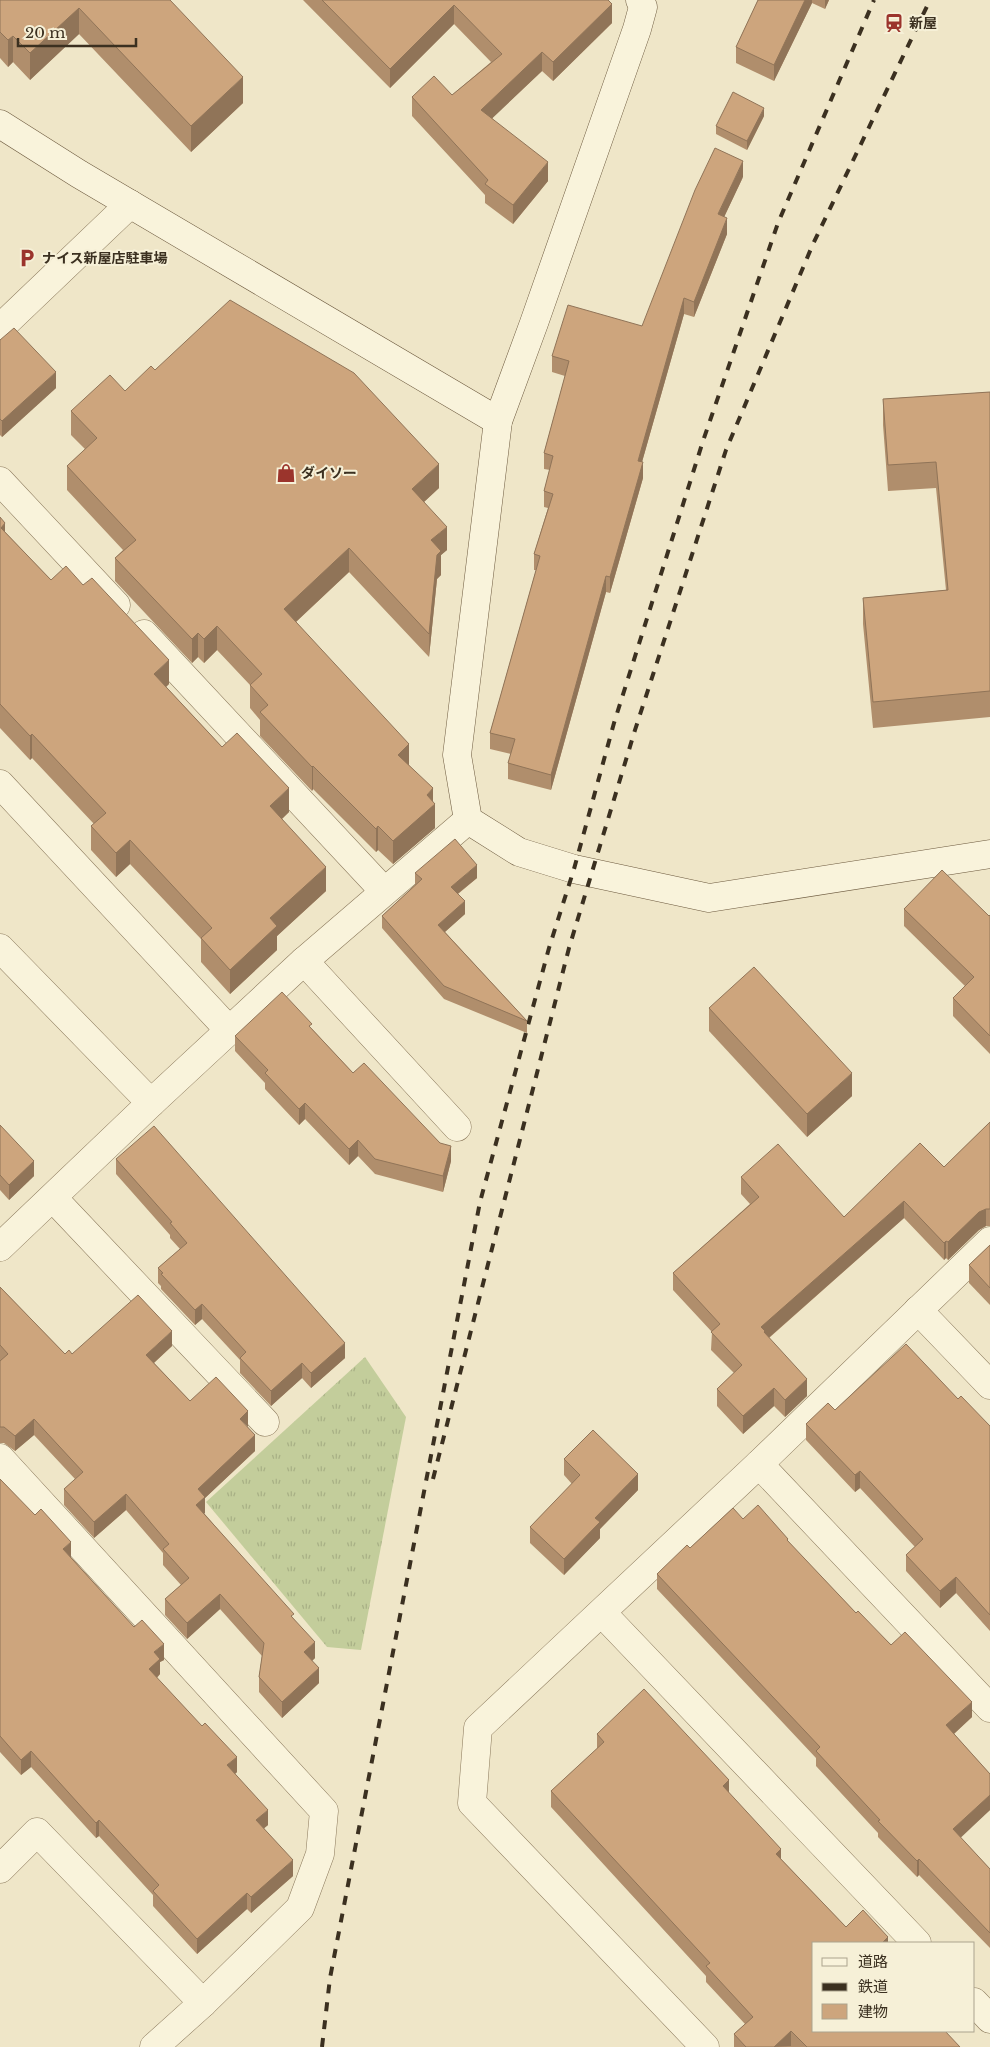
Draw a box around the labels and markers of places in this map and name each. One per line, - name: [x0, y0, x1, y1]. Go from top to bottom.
- station icon: 新屋: [883, 12, 905, 34]
- place label: 新屋: [909, 14, 937, 32]
- parking icon: ナイス新屋店駐車場: [16, 247, 38, 269]
- place label: ナイス新屋店駐車場: [42, 249, 168, 267]
- shop icon: ダイソー: [275, 462, 297, 484]
- place label: ダイソー: [301, 464, 357, 482]

